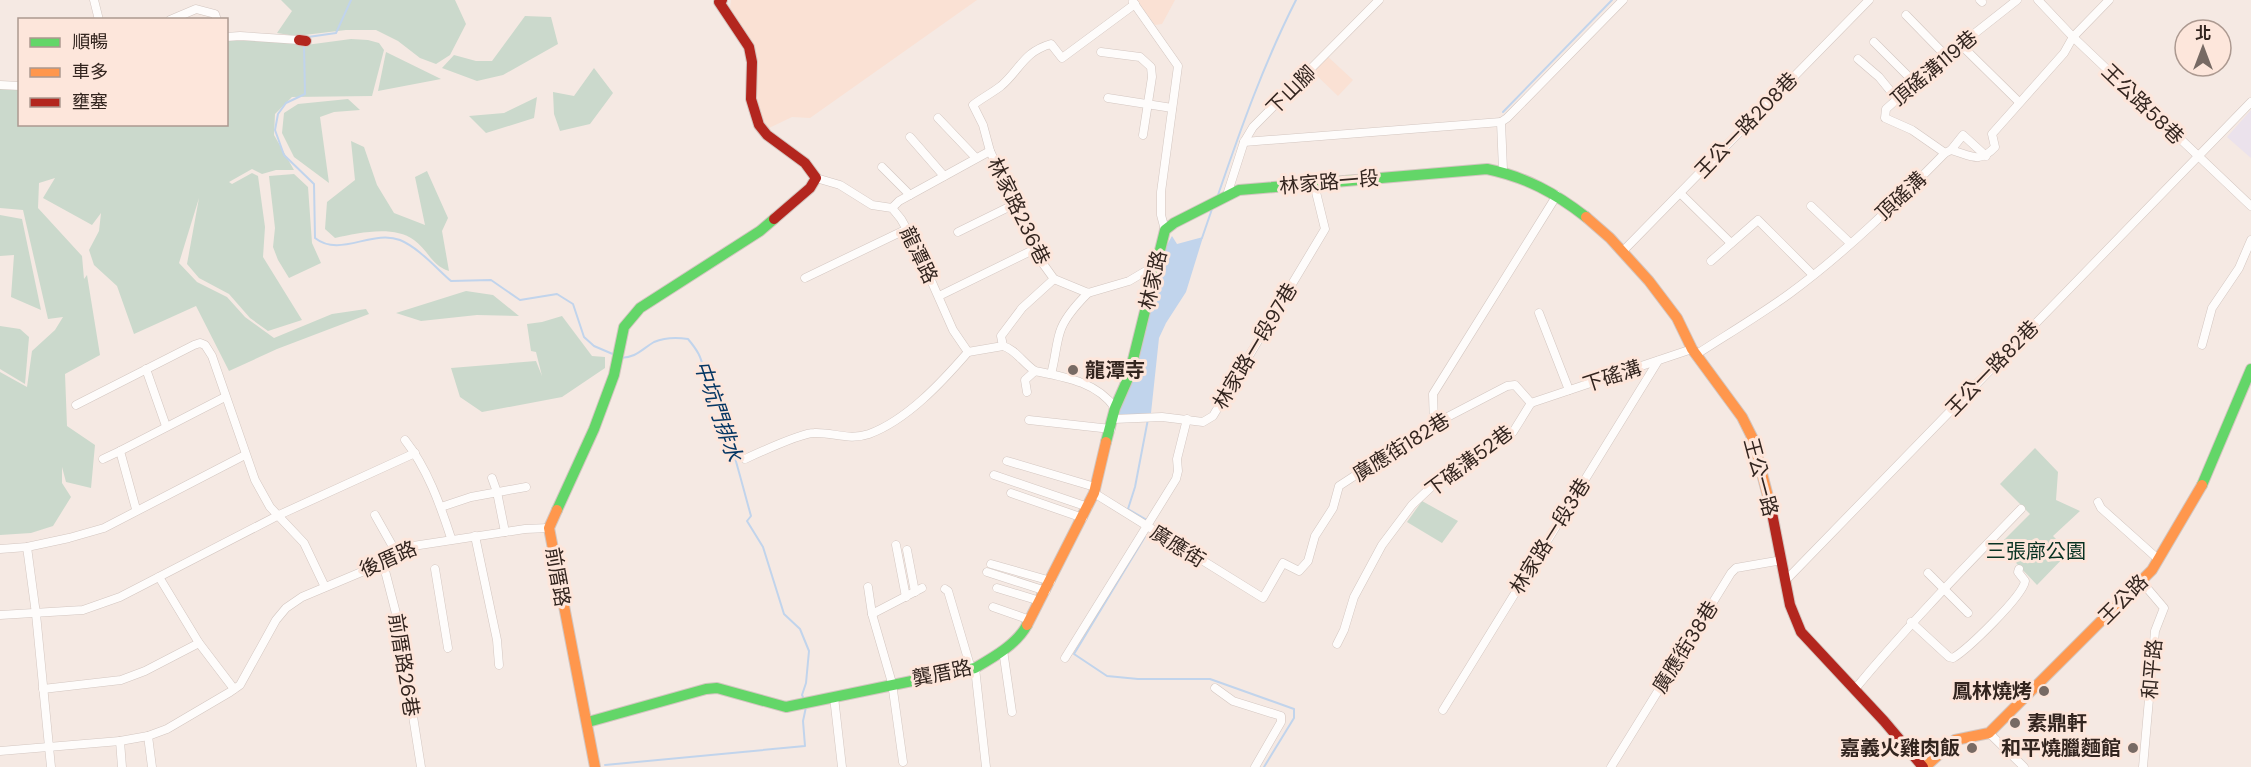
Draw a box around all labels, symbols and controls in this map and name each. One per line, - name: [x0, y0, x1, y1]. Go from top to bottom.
- legend: [18, 18, 228, 126]
- north arrow: [2173, 18, 2233, 78]
- text: 北: [2195, 23, 2211, 44]
- street label: 頂磘溝119巷: [1885, 24, 1983, 112]
- text: 順暢: [72, 30, 108, 54]
- street label: 王公路58巷: [2096, 58, 2190, 150]
- text: 車多: [72, 60, 108, 84]
- street label: 下山腳: [1261, 60, 1321, 120]
- street label: 王公一路208巷: [1689, 67, 1803, 183]
- text: 壅塞: [72, 90, 108, 114]
- street label: 林家路236巷: [982, 153, 1056, 269]
- street label: 林家路一段: [1278, 165, 1380, 199]
- street label: 頂磘溝: [1870, 166, 1932, 226]
- street label: 龍潭路: [894, 222, 944, 288]
- street label: 林家路: [1134, 248, 1172, 312]
- street label: 林家路一段97巷: [1207, 278, 1303, 414]
- street label: 王公一路82巷: [1940, 315, 2044, 421]
- street label: 下磘溝: [1579, 354, 1645, 398]
- water label: 中坑門排水: [688, 357, 749, 466]
- place label: 龍潭寺: [1085, 357, 1145, 383]
- marker: 龍潭寺: [1066, 363, 1080, 377]
- street label: 廣應街182巷: [1348, 407, 1454, 487]
- street label: 下磘溝52巷: [1420, 420, 1518, 502]
- street label: 王公一路: [1738, 435, 1784, 519]
- street label: 林家路一段3巷: [1504, 473, 1596, 599]
- street label: 廣應街: [1146, 519, 1210, 573]
- street label: 後厝路: [355, 535, 421, 583]
- park label: 三張廍公園: [1986, 538, 2086, 564]
- street label: 前厝路: [540, 545, 576, 609]
- street label: 王公路: [2093, 569, 2153, 629]
- street label: 廣應街38巷: [1646, 596, 1724, 698]
- street label: 前厝路26巷: [383, 612, 425, 718]
- street label: 和平路: [2136, 638, 2168, 700]
- street label: 龔厝路: [910, 654, 974, 692]
- place label: 鳳林燒烤: [1952, 678, 2032, 704]
- marker: 鳳林燒烤: [2037, 684, 2051, 698]
- place label: 素鼎軒: [2027, 710, 2087, 736]
- marker: 素鼎軒: [2008, 716, 2022, 730]
- place label: 嘉義火雞肉飯: [1840, 735, 1960, 761]
- place label: 和平燒臘麵館: [2001, 735, 2121, 761]
- marker: 嘉義火雞肉飯: [1965, 741, 1979, 755]
- marker: 和平燒臘麵館: [2126, 741, 2140, 755]

